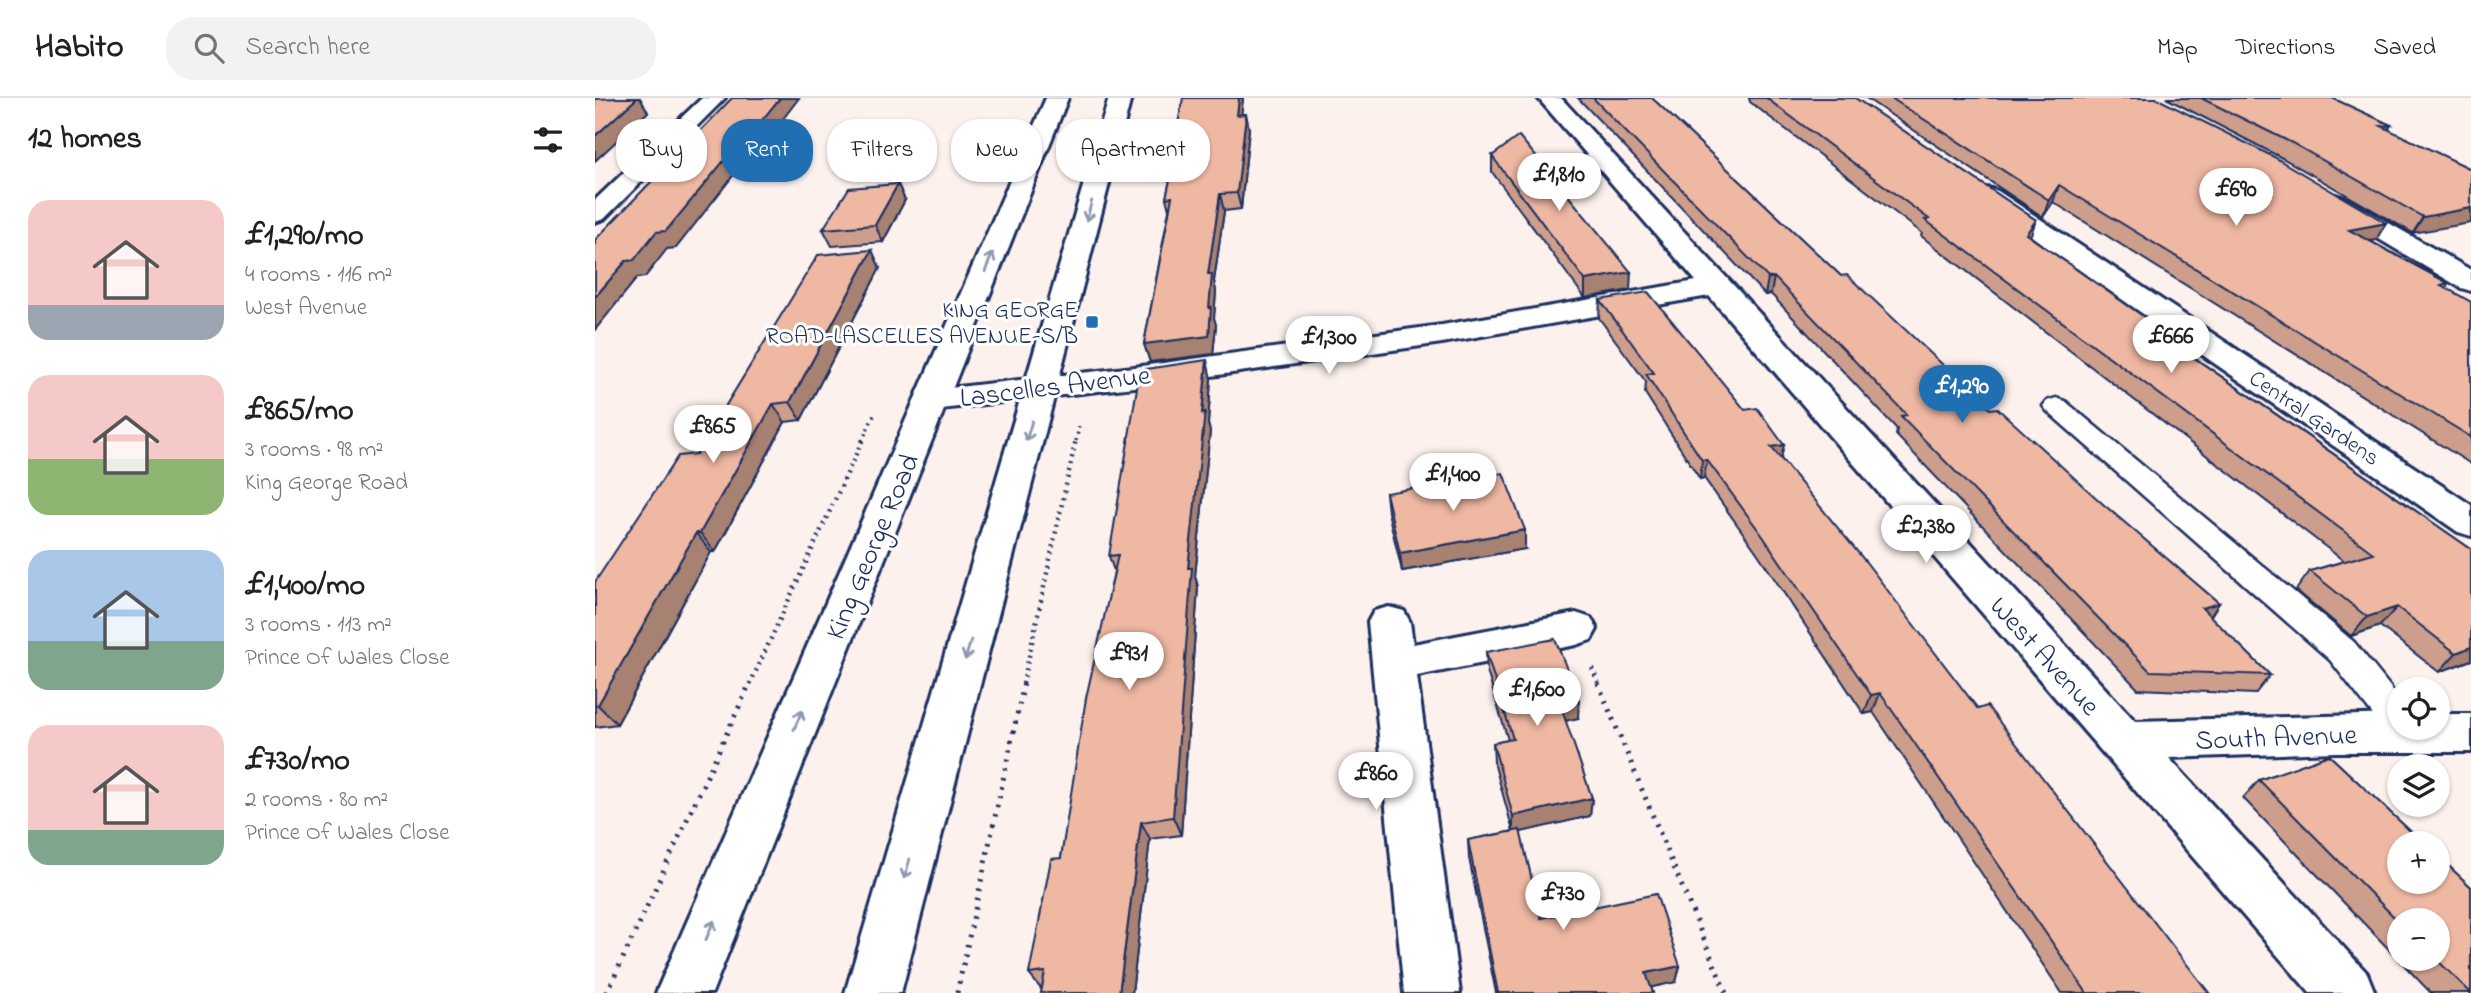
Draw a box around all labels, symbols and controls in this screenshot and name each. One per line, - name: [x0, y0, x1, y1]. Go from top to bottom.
- search box: [166, 17, 656, 80]
- text: Habito: [35, 24, 124, 72]
- icon: search: [190, 29, 228, 67]
- text: Search here: [246, 29, 370, 67]
- text: Map: [2157, 31, 2198, 66]
- text: Directions: [2236, 31, 2335, 66]
- text: Saved: [2373, 31, 2436, 66]
- text: 12 homes: [28, 118, 142, 162]
- chip: Buy: [616, 119, 707, 182]
- chip: Rent: [721, 119, 813, 182]
- chip: Filters: [827, 119, 937, 182]
- chip: New: [951, 119, 1042, 182]
- chip: Apartment: [1056, 119, 1210, 182]
- icon: filters: [529, 121, 567, 159]
- pin: £1,810: [1502, 153, 1616, 213]
- text: £1,810: [1533, 159, 1585, 192]
- pin: £690: [2195, 169, 2277, 228]
- text: £690: [2215, 174, 2257, 207]
- one-way arrow: [1082, 199, 1095, 222]
- text: £1,290/mo: [245, 215, 364, 259]
- icon: home: [84, 228, 168, 312]
- one-way arrow: [984, 251, 997, 273]
- text: 4 rooms · 116 m²: [245, 259, 392, 292]
- text: West Avenue: [245, 292, 367, 325]
- place label: KING GEORGE ROAD-LASCELLES AVENUE-S/B: [766, 295, 1078, 354]
- marker: KING GEORGE ROAD-LASCELLES AVENUE-S/B: [1084, 314, 1100, 330]
- pin: £1,300: [1272, 316, 1386, 376]
- pin: £666: [2130, 316, 2212, 375]
- text: £666: [2149, 321, 2193, 354]
- text: £1,300: [1301, 322, 1357, 355]
- street label: Lascelles Avenue: [958, 356, 1153, 420]
- street label: Central Gardens: [2242, 363, 2386, 475]
- pin: £1,290: [1905, 366, 2019, 425]
- text: £1,290: [1935, 371, 1989, 404]
- text: £865/mo: [245, 390, 354, 434]
- icon: home: [84, 403, 168, 487]
- pin: £865: [672, 406, 754, 465]
- text: £865: [690, 411, 736, 444]
- one-way arrow: [1022, 419, 1035, 441]
- text: 3 rooms · 98 m²: [245, 434, 383, 467]
- street label: King George Road: [817, 448, 932, 647]
- pin: £1,400: [1396, 454, 1510, 513]
- text: £1,400: [1425, 459, 1481, 492]
- text: King George Road: [245, 467, 408, 500]
- pin: £2,380: [1869, 505, 1983, 565]
- text: £2,380: [1897, 511, 1955, 544]
- text: £1,400/mo: [245, 565, 365, 609]
- icon: home: [84, 578, 168, 662]
- street label: West Avenue: [1978, 588, 2109, 727]
- text: 3 rooms · 113 m²: [245, 609, 392, 642]
- pin: £931: [1088, 632, 1170, 692]
- one-way arrow: [961, 638, 974, 661]
- text: £931: [1110, 638, 1148, 671]
- text: Prince Of Wales Close: [245, 642, 450, 675]
- pin: £1,600: [1480, 668, 1594, 728]
- text: £1,600: [1509, 674, 1565, 707]
- map controls: [2387, 677, 2450, 971]
- button: locate: [2387, 677, 2450, 740]
- one-way arrow: [792, 710, 805, 732]
- street label: South Avenue: [2195, 716, 2358, 763]
- text: £730/mo: [245, 740, 350, 784]
- pin: £860: [1335, 752, 1417, 812]
- icon: home: [84, 753, 168, 837]
- button: layers: [2387, 754, 2450, 817]
- text: £860: [1354, 758, 1398, 791]
- text: 2 rooms · 80 m²: [245, 784, 388, 817]
- text: Prince Of Wales Close: [245, 817, 450, 850]
- button: +: [2387, 831, 2450, 894]
- one-way arrow: [900, 857, 913, 880]
- pin: £730: [1522, 872, 1604, 932]
- text: £730: [1541, 878, 1585, 911]
- button: −: [2387, 908, 2450, 971]
- one-way arrow: [704, 920, 717, 941]

